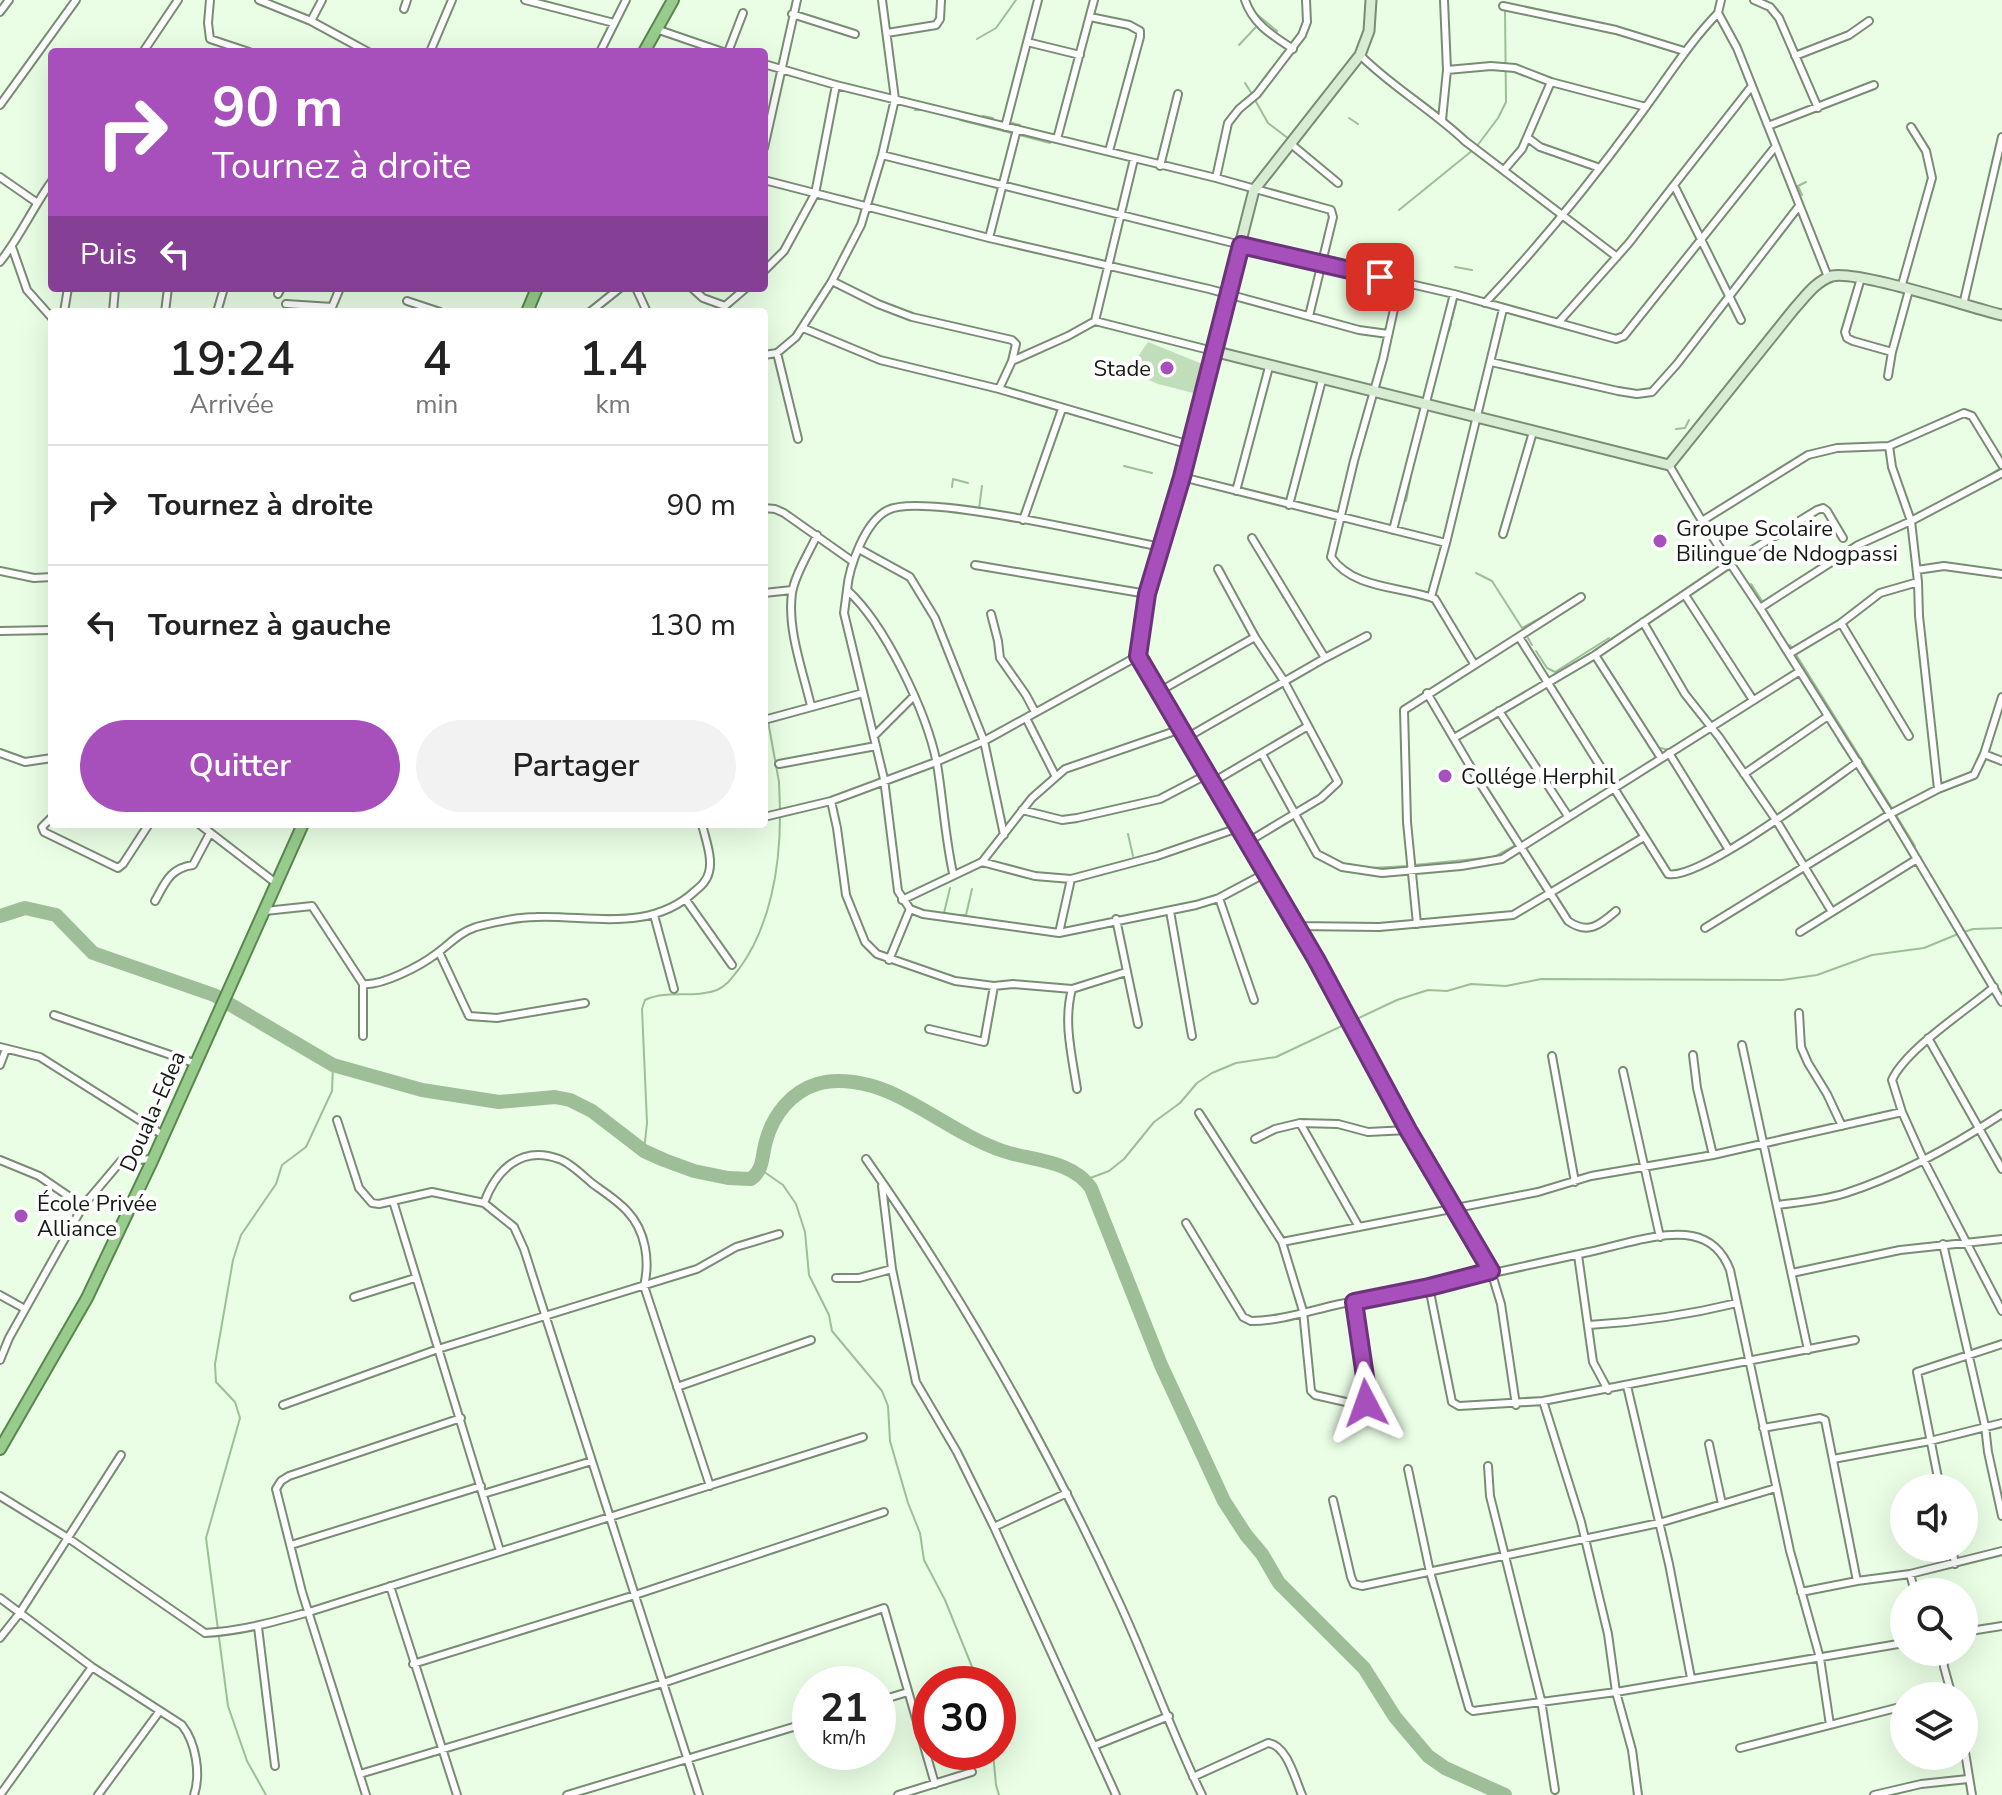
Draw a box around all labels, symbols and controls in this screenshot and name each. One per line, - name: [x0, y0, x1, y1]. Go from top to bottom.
- text: 90 m: [212, 69, 343, 146]
- icon: right: [80, 80, 184, 184]
- text: Tournez à droite: [212, 142, 471, 191]
- icon: left: [153, 232, 197, 276]
- text: Puis: [80, 234, 137, 275]
- pin: [1346, 243, 1414, 311]
- icon: arrive: [1358, 255, 1402, 299]
- text: 19:24: [168, 326, 295, 392]
- text: 4: [422, 326, 451, 392]
- text: 1.4: [579, 326, 648, 392]
- place label: Stade: [1094, 354, 1151, 384]
- marker: Stade: [1158, 359, 1176, 377]
- text: Arrivée: [189, 387, 274, 422]
- text: min: [415, 387, 458, 422]
- text: km: [596, 387, 631, 422]
- icon: right: [80, 483, 124, 527]
- text: Tournez à droite: [148, 485, 373, 526]
- text: 90 m: [667, 485, 736, 526]
- place label: Groupe Scolaire Bilingue de Ndogpassi: [1676, 514, 1898, 569]
- marker: Groupe Scolaire Bilingue de Ndogpassi: [1651, 532, 1669, 550]
- icon: left: [80, 603, 124, 647]
- text: Tournez à gauche: [148, 605, 391, 646]
- text: 130 m: [649, 605, 736, 646]
- button: Quitter: [80, 720, 400, 812]
- button: Partager: [416, 720, 736, 812]
- place label: Collége Herphil: [1461, 762, 1616, 792]
- marker: Collége Herphil: [1436, 767, 1454, 785]
- street label: Douala-Edea: [113, 1046, 193, 1176]
- place label: École Privée Alliance: [37, 1189, 157, 1244]
- marker: École Privée Alliance: [12, 1207, 30, 1225]
- position arrow: [1324, 1361, 1408, 1445]
- map controls: [1890, 1474, 1978, 1770]
- button: sound: [1890, 1474, 1978, 1562]
- button: search: [1890, 1578, 1978, 1666]
- speed limit sign: 30: [912, 1666, 1016, 1770]
- text: 21: [820, 1681, 868, 1735]
- button: layers: [1890, 1682, 1978, 1770]
- text: km/h: [822, 1724, 866, 1751]

